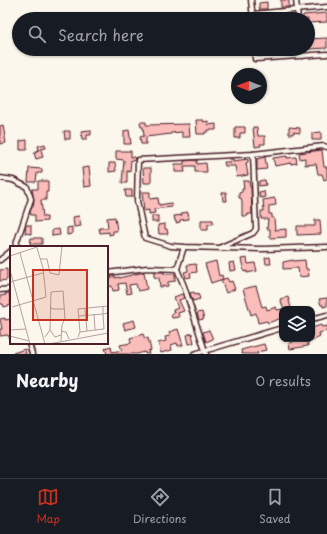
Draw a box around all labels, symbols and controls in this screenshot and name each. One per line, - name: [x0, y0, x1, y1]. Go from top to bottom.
- search box: [12, 12, 315, 56]
- icon: search: [26, 23, 48, 45]
- text: Search here: [58, 23, 144, 46]
- north arrow: [231, 68, 267, 104]
- inset map: [10, 246, 108, 344]
- map controls: [279, 306, 315, 342]
- button: layers: [279, 306, 315, 342]
- text: Nearby: [16, 367, 78, 393]
- text: 0 results: [256, 371, 311, 390]
- tab: Map: [36, 486, 60, 527]
- tab: Directions: [133, 486, 186, 527]
- tab: Saved: [259, 486, 291, 527]

